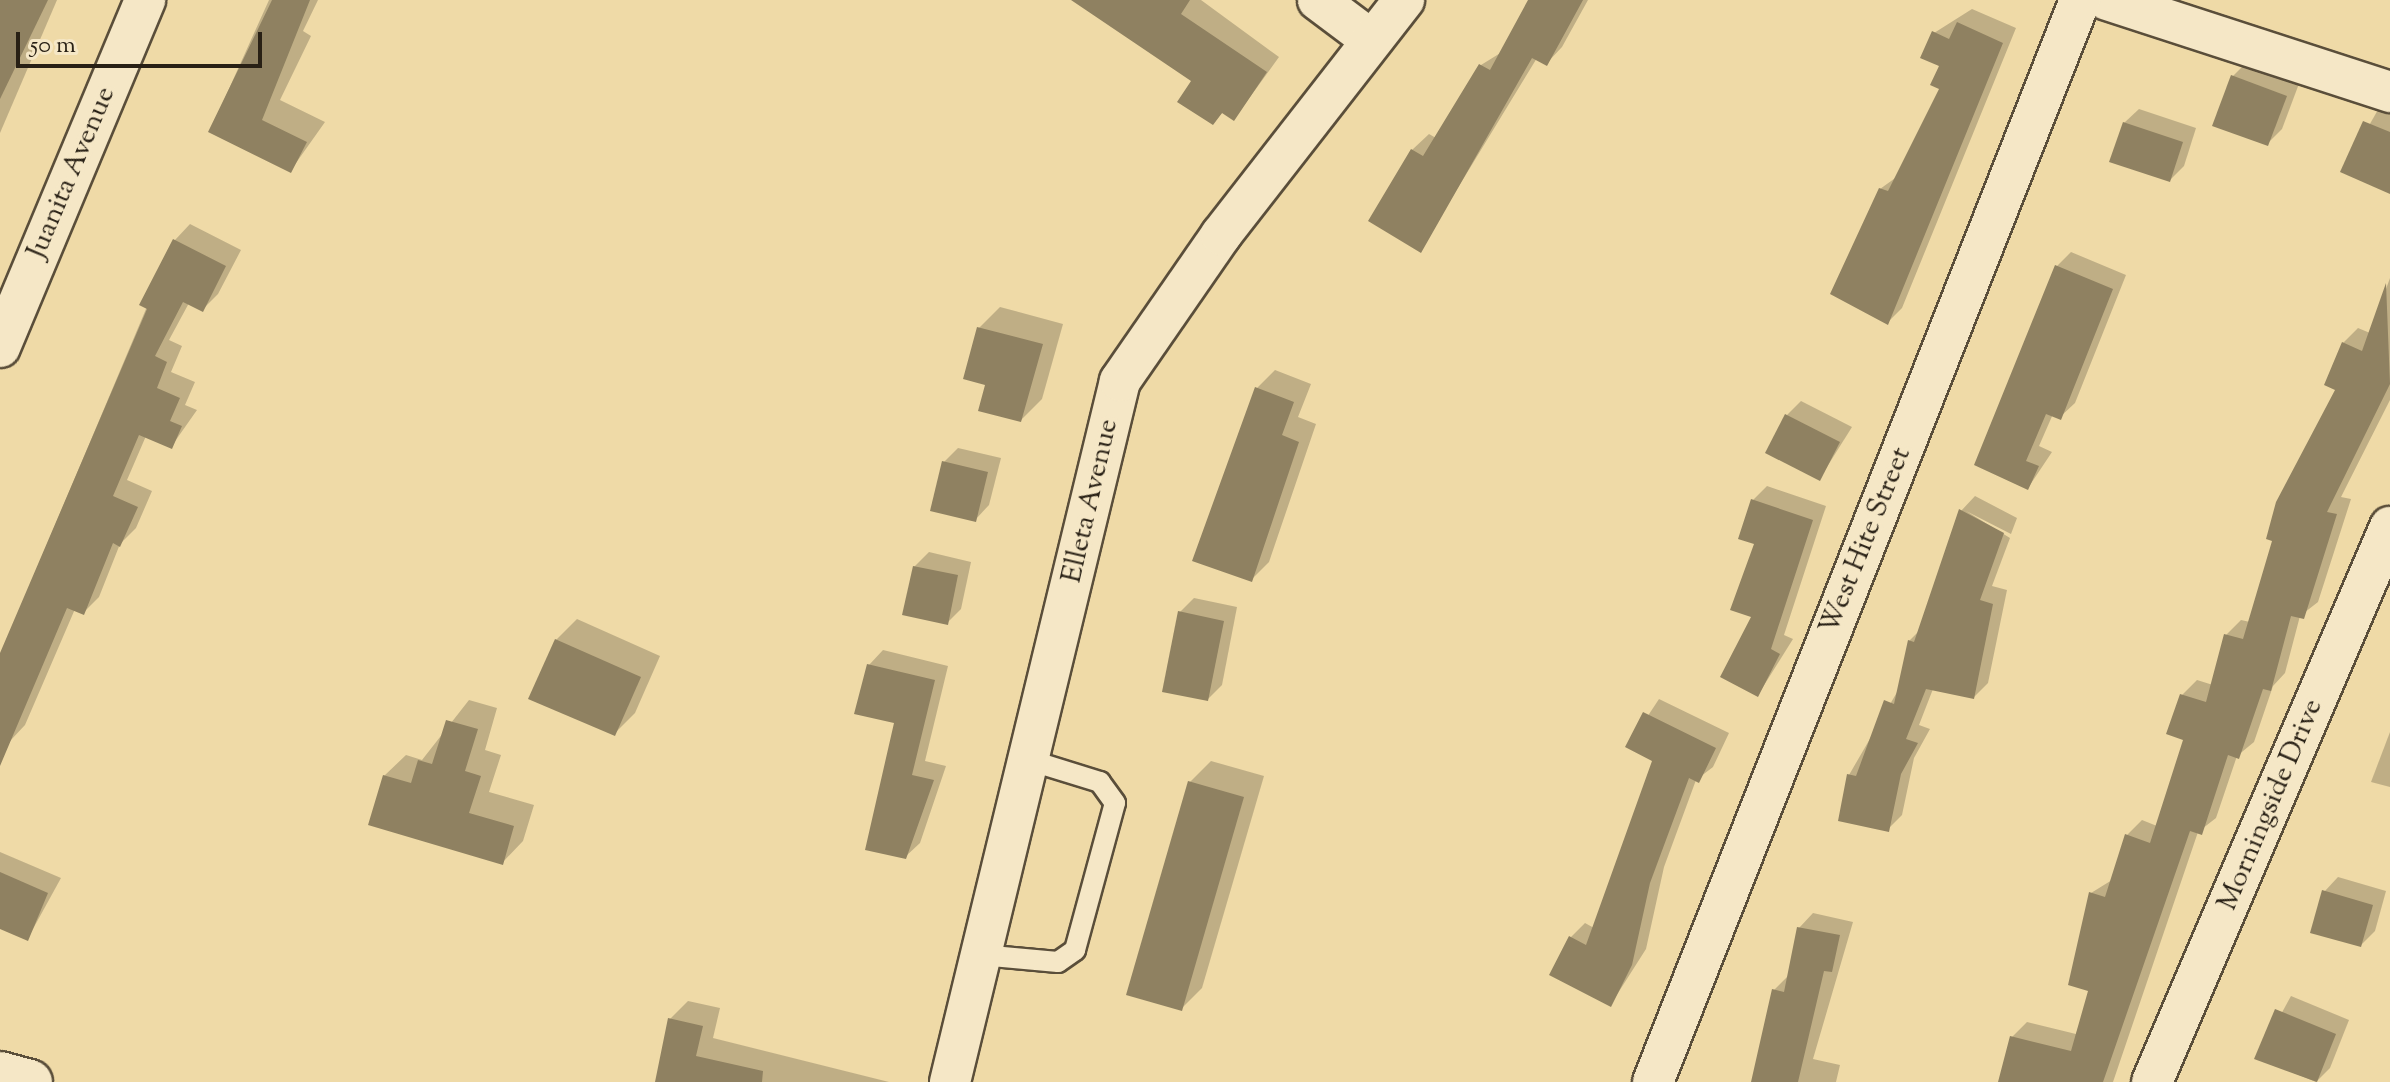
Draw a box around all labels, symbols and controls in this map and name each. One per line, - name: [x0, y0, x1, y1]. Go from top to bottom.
- scale bar: [20, 16, 266, 66]
- text: 50 m: [30, 29, 76, 63]
- street label: Juanita Avenue: [21, 82, 123, 264]
- street label: Elleta Avenue: [1056, 416, 1126, 586]
- street label: West Hite Street: [1813, 443, 1919, 639]
- street label: Morningside Drive: [2211, 694, 2331, 916]

